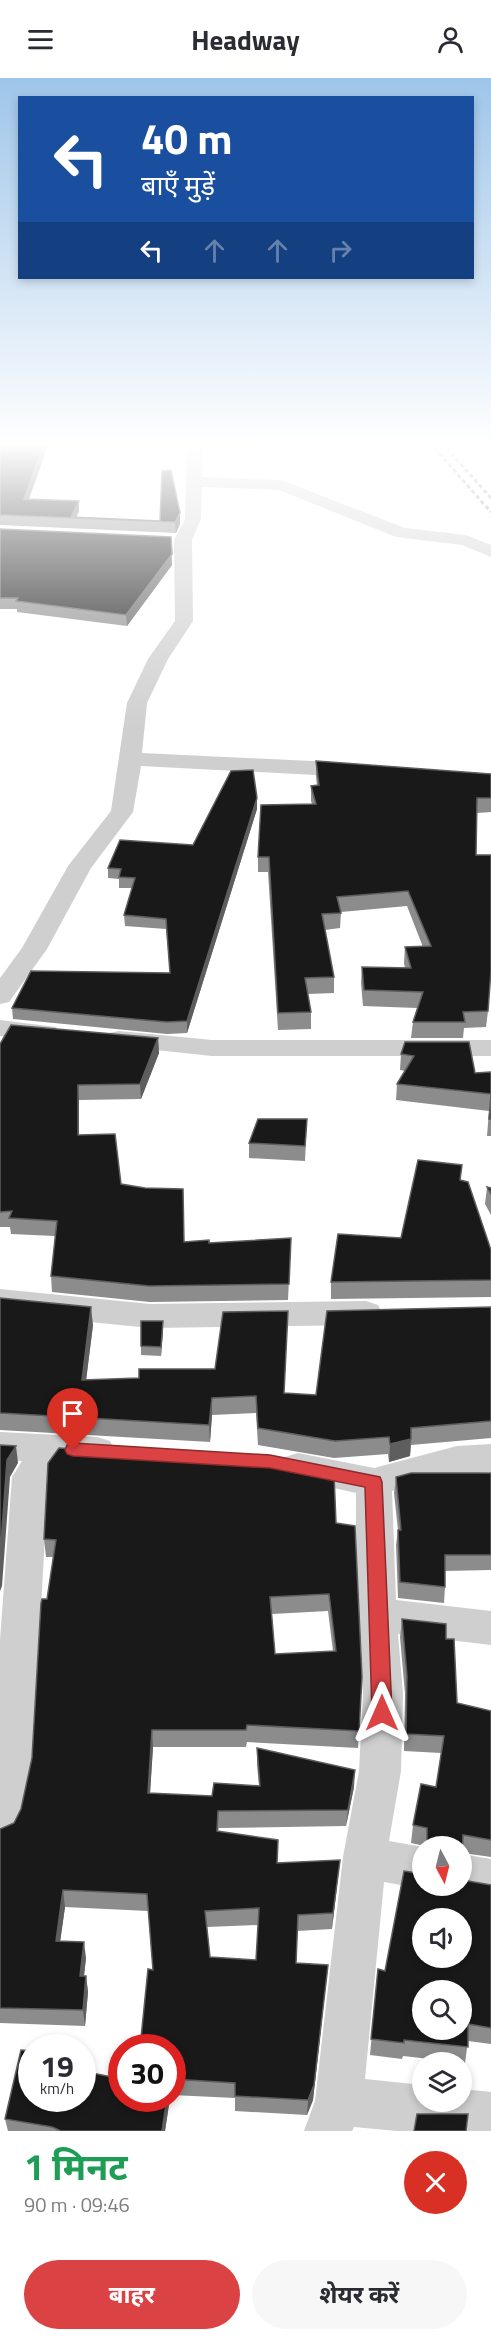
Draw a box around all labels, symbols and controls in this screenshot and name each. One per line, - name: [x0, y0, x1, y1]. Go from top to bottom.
- text: Headway: [191, 19, 300, 60]
- icon: menu: [24, 23, 57, 56]
- icon: person: [434, 23, 467, 56]
- text: 40 m: [141, 106, 233, 170]
- icon: left: [42, 120, 120, 198]
- text: बाएँ मुड़ें: [141, 164, 215, 205]
- icon: left: [135, 234, 168, 267]
- icon: ahead: [198, 234, 231, 267]
- icon: ahead: [261, 234, 294, 267]
- icon: right: [324, 234, 357, 267]
- pin: [47, 1388, 98, 1450]
- icon: arrive: [56, 1397, 89, 1430]
- position arrow: [350, 1681, 414, 1745]
- north arrow: [412, 1836, 472, 1896]
- map controls: [412, 1836, 472, 2112]
- button: sound: [412, 1908, 472, 1968]
- button: search: [412, 1980, 472, 2040]
- speed limit sign: 30: [108, 2034, 186, 2112]
- text: 19: [40, 2043, 74, 2089]
- button: layers: [412, 2052, 472, 2112]
- text: km/h: [40, 2077, 74, 2100]
- text: 1 मिनट: [24, 2139, 128, 2194]
- button: close: [404, 2151, 467, 2214]
- text: 90 m · 09:46: [24, 2189, 130, 2220]
- button: बाहर: [24, 2260, 240, 2329]
- button: शेयर करें: [252, 2260, 467, 2329]

